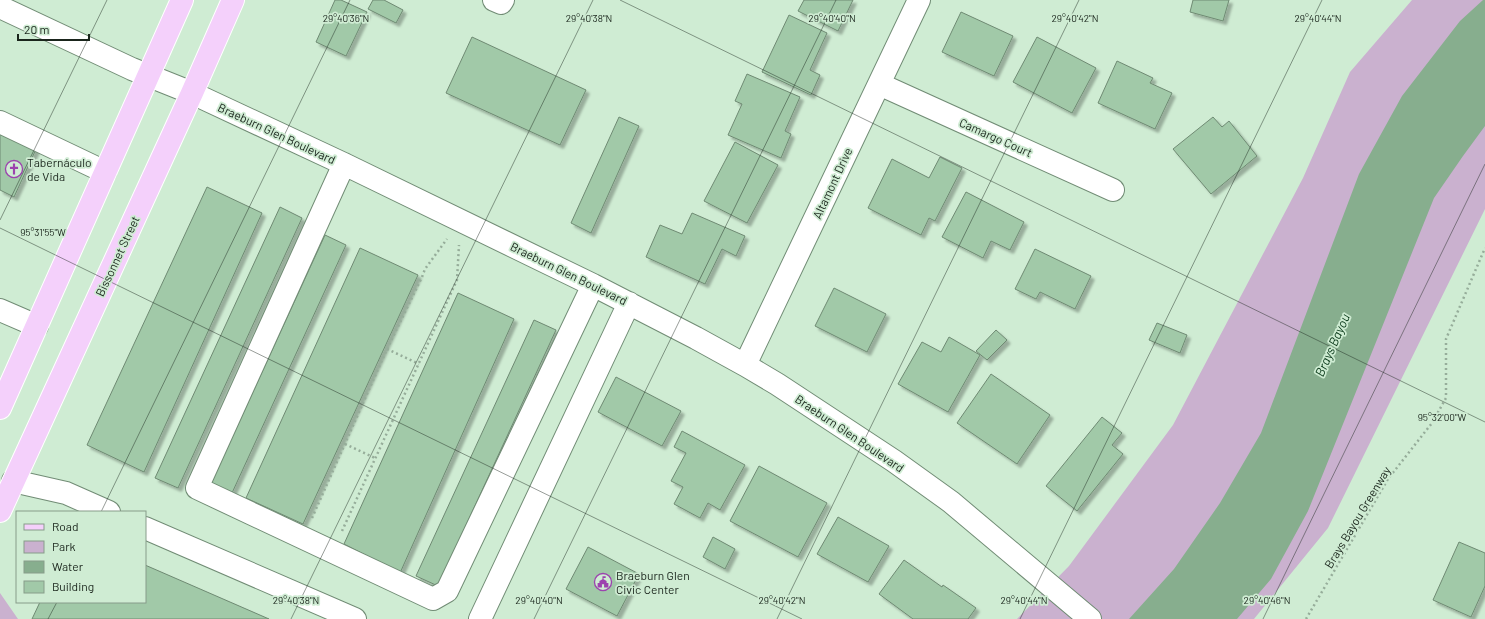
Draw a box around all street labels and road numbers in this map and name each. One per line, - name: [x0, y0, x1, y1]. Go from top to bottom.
- street label: Braeburn Glen Boulevard: [216, 100, 338, 166]
- street label: Camargo Court: [957, 115, 1035, 159]
- street label: Altamont Drive: [809, 145, 855, 221]
- street label: Bissonnet Street: [92, 214, 142, 298]
- street label: Braeburn Glen Boulevard: [508, 239, 630, 307]
- street label: Braeburn Glen Boulevard: [793, 391, 907, 475]
- street label: Brays Bayou Greenway: [1321, 463, 1393, 570]

